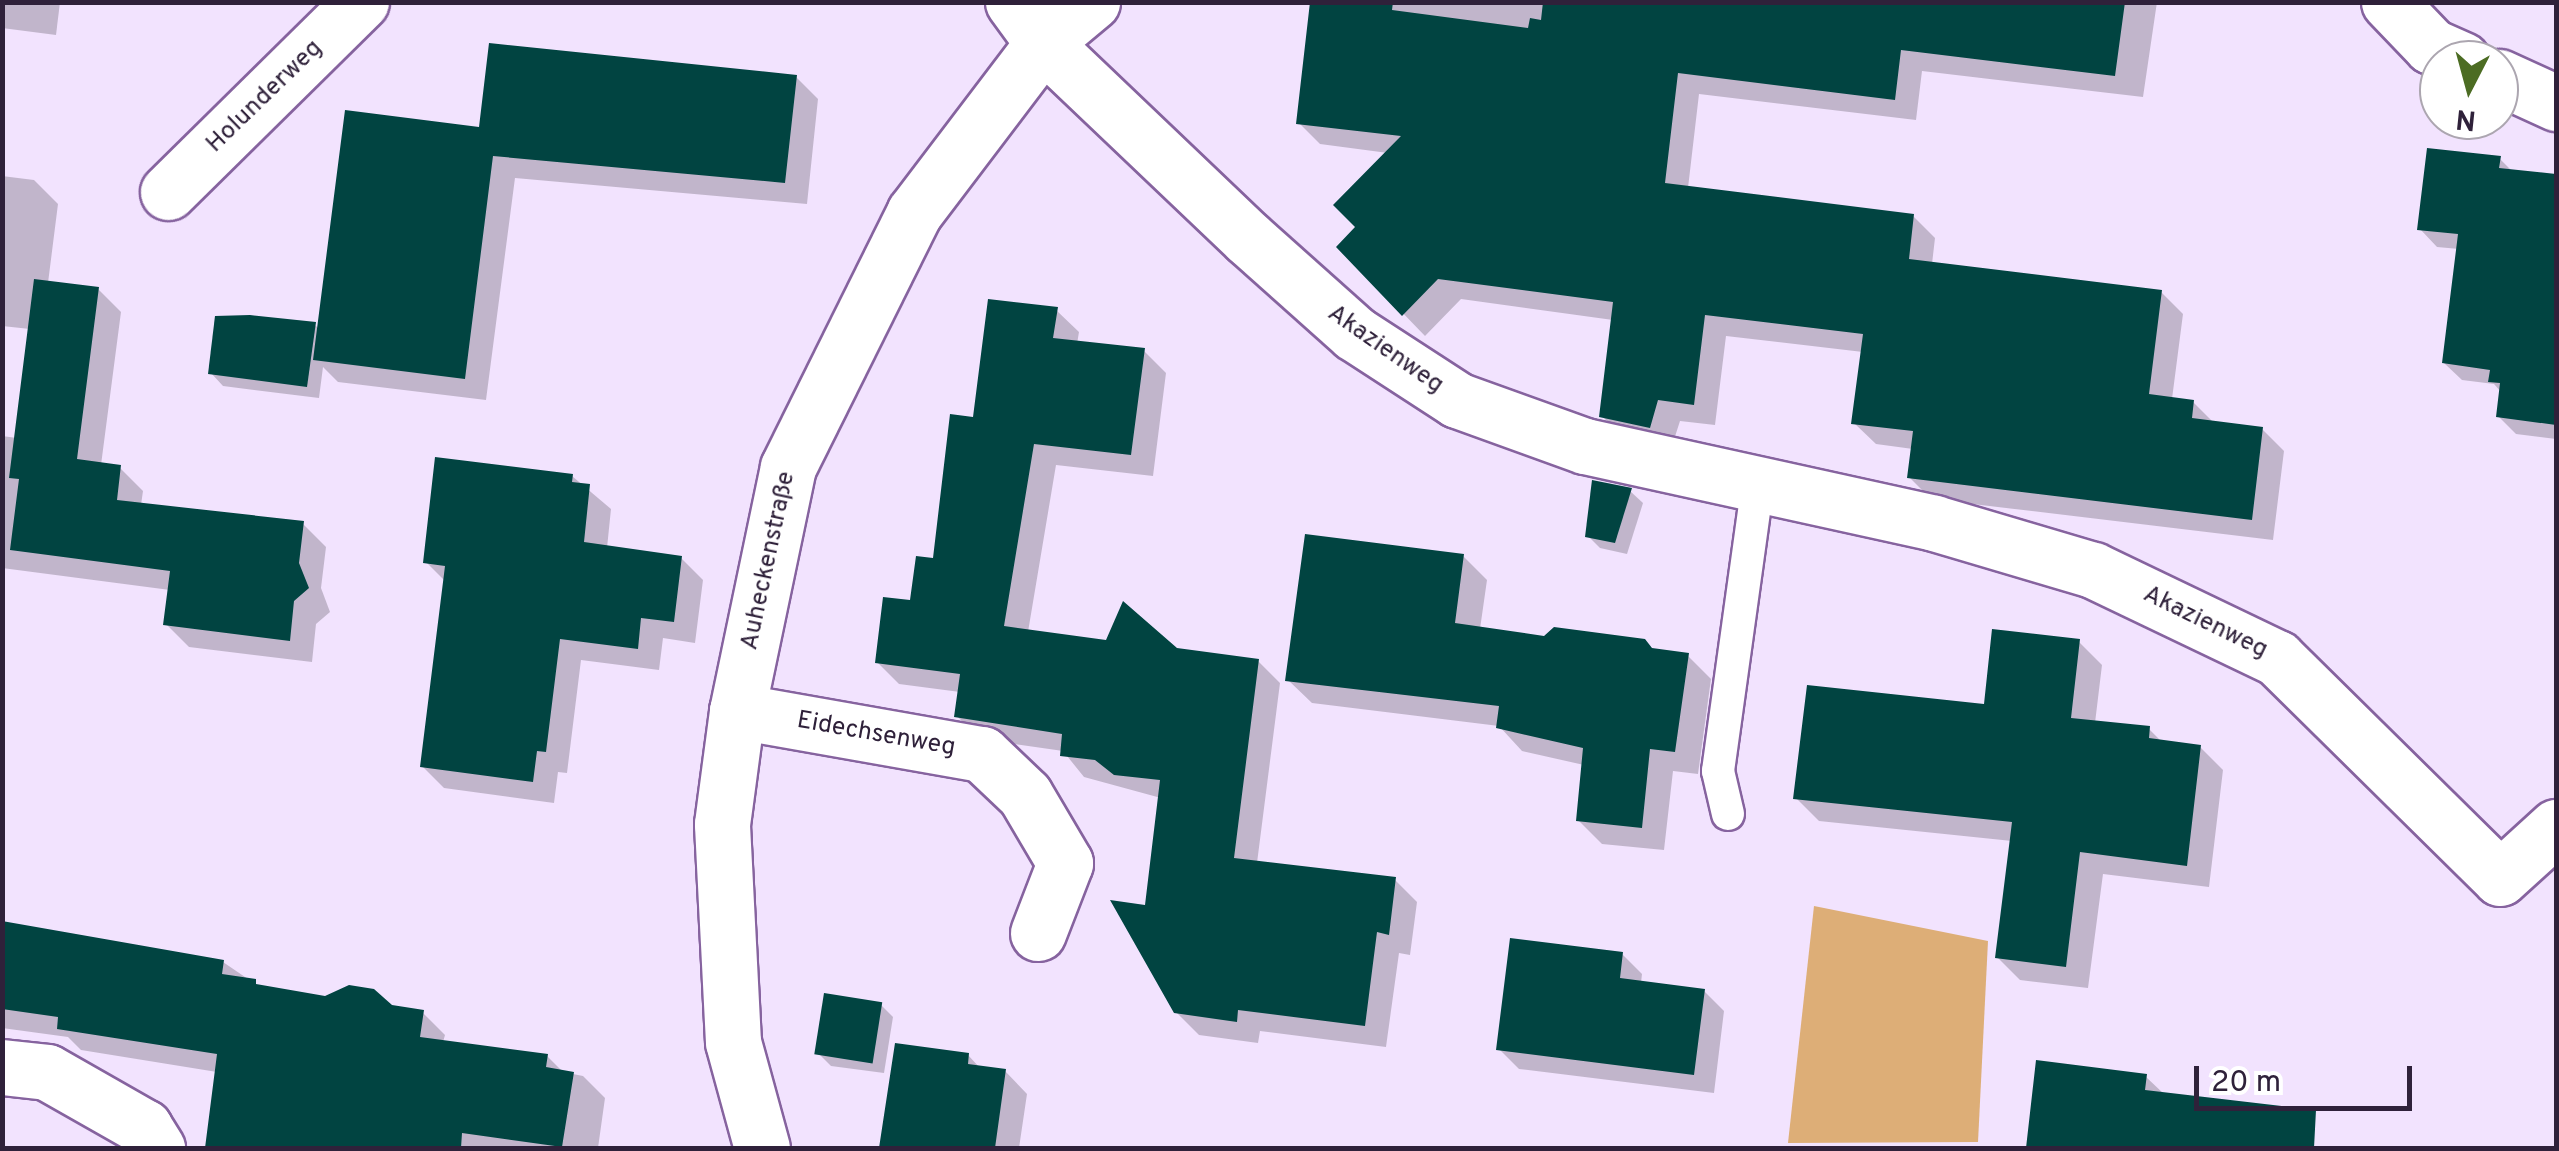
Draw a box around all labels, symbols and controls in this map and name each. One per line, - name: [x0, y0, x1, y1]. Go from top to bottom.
- street label: Holunderweg: [201, 34, 329, 160]
- north arrow: [2419, 40, 2519, 140]
- text: N: [2454, 99, 2478, 137]
- street label: Akazienweg: [1321, 299, 1449, 401]
- street label: Auheckenstraße: [735, 469, 803, 653]
- street label: Akazienweg: [2138, 580, 2272, 666]
- street label: Eidechsenweg: [794, 706, 958, 764]
- scale bar: [2199, 1046, 2416, 1108]
- text: 20 m: [2211, 1065, 2281, 1102]

